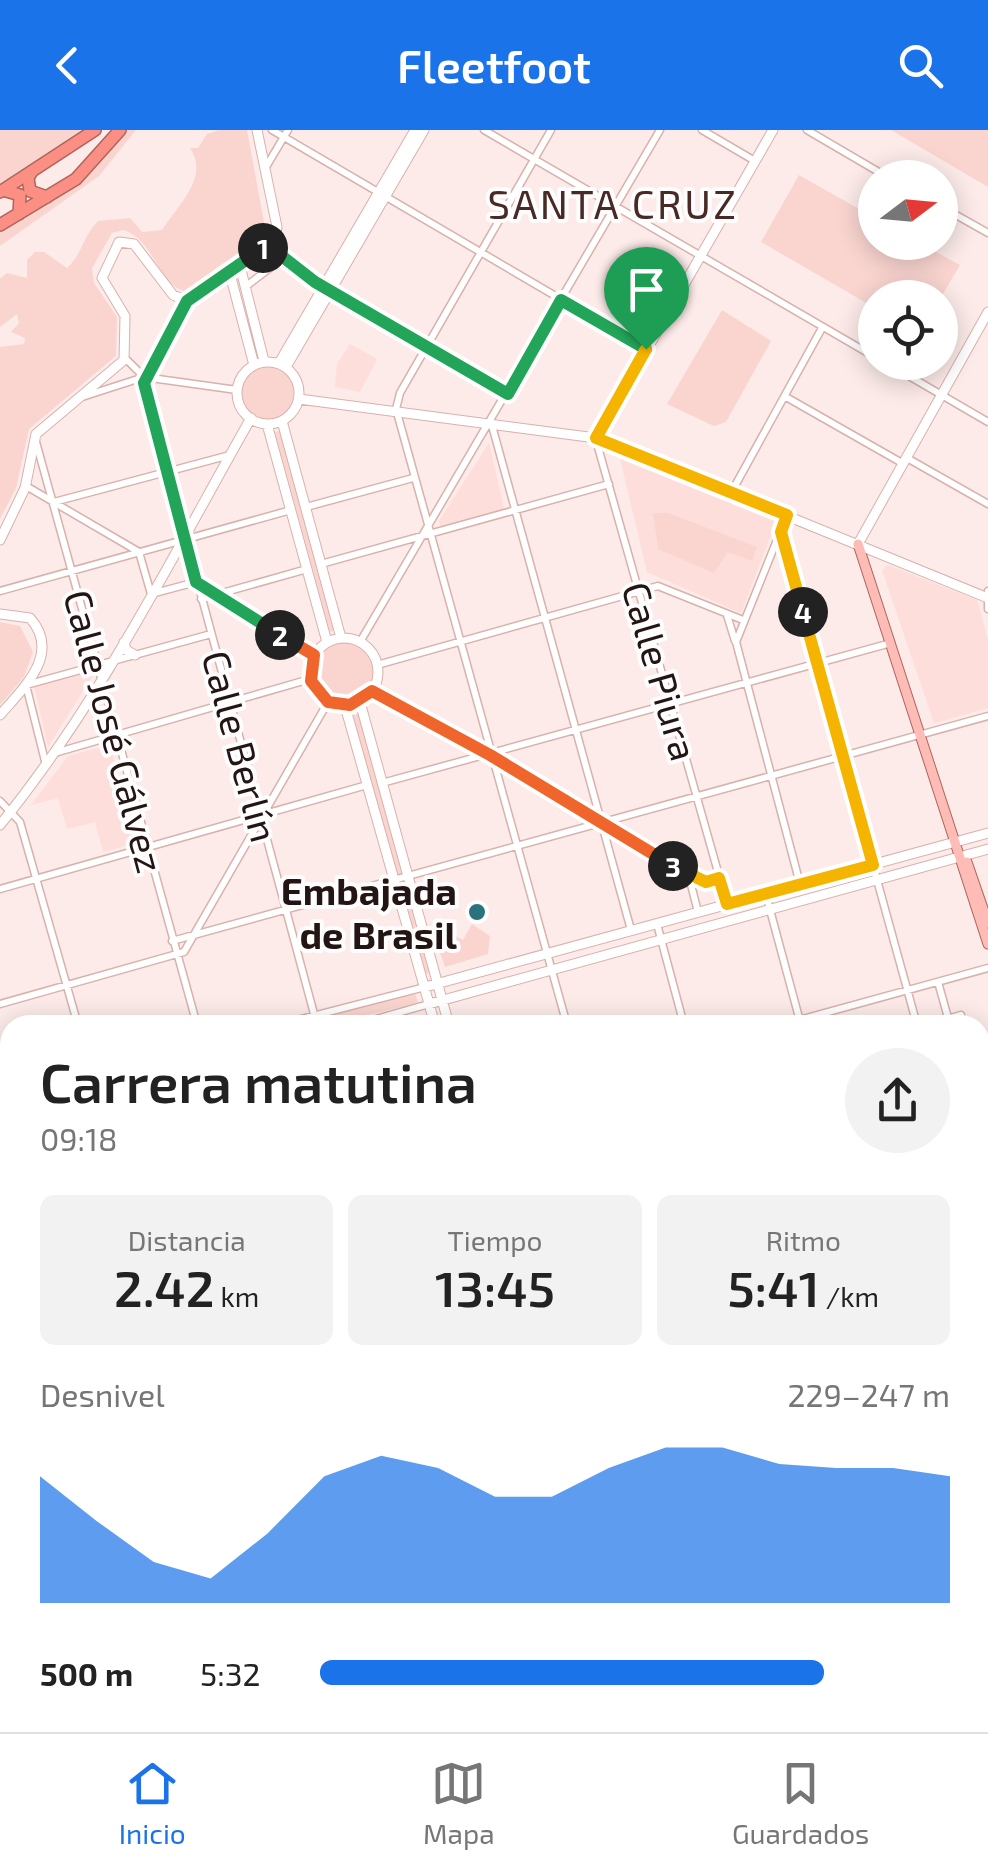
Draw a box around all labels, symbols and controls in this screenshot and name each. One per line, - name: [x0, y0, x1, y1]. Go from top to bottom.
- icon: back: [40, 38, 95, 93]
- text: Fleetfoot: [397, 38, 591, 92]
- icon: search: [893, 38, 948, 93]
- north arrow: [858, 160, 958, 260]
- map controls: [858, 160, 958, 380]
- district label: SANTA CRUZ: [487, 179, 739, 227]
- pin: 1: [238, 223, 288, 273]
- text: 1: [257, 231, 269, 265]
- pin: [604, 247, 689, 350]
- icon: arrive: [619, 262, 674, 317]
- button: locate: [858, 280, 958, 380]
- street label: Calle Piura: [614, 576, 708, 766]
- street label: Calle José Gálvez: [55, 585, 175, 877]
- pin: 4: [778, 587, 828, 637]
- text: 4: [794, 595, 812, 629]
- pin: 2: [255, 610, 305, 660]
- text: 2: [272, 618, 288, 652]
- street label: Calle Berlín: [193, 645, 289, 847]
- pin: 3: [648, 841, 698, 891]
- text: 3: [665, 849, 681, 883]
- place label: Embajada de Brasil: [281, 867, 458, 957]
- marker: Embajada de Brasil: [466, 901, 488, 923]
- text: Carrera matutina: [40, 1048, 477, 1114]
- button: share: [845, 1048, 950, 1153]
- text: 09:18: [40, 1119, 117, 1157]
- text: Distancia: [128, 1223, 246, 1257]
- text: Tiempo: [448, 1223, 542, 1257]
- text: Ritmo: [766, 1223, 841, 1257]
- text: 2.42: [114, 1257, 214, 1317]
- text: 13:45: [435, 1257, 555, 1317]
- text: 5:41: [728, 1257, 820, 1317]
- text: km: [214, 1279, 259, 1313]
- text: /km: [820, 1279, 879, 1313]
- text: Desnivel: [40, 1375, 165, 1413]
- text: 229–247 m: [788, 1375, 950, 1413]
- text: 500 m: [40, 1654, 133, 1692]
- text: 5:32: [200, 1654, 260, 1692]
- tab: Inicio: [119, 1756, 186, 1850]
- tab: Mapa: [423, 1756, 495, 1850]
- tab: Guardados: [732, 1756, 869, 1850]

